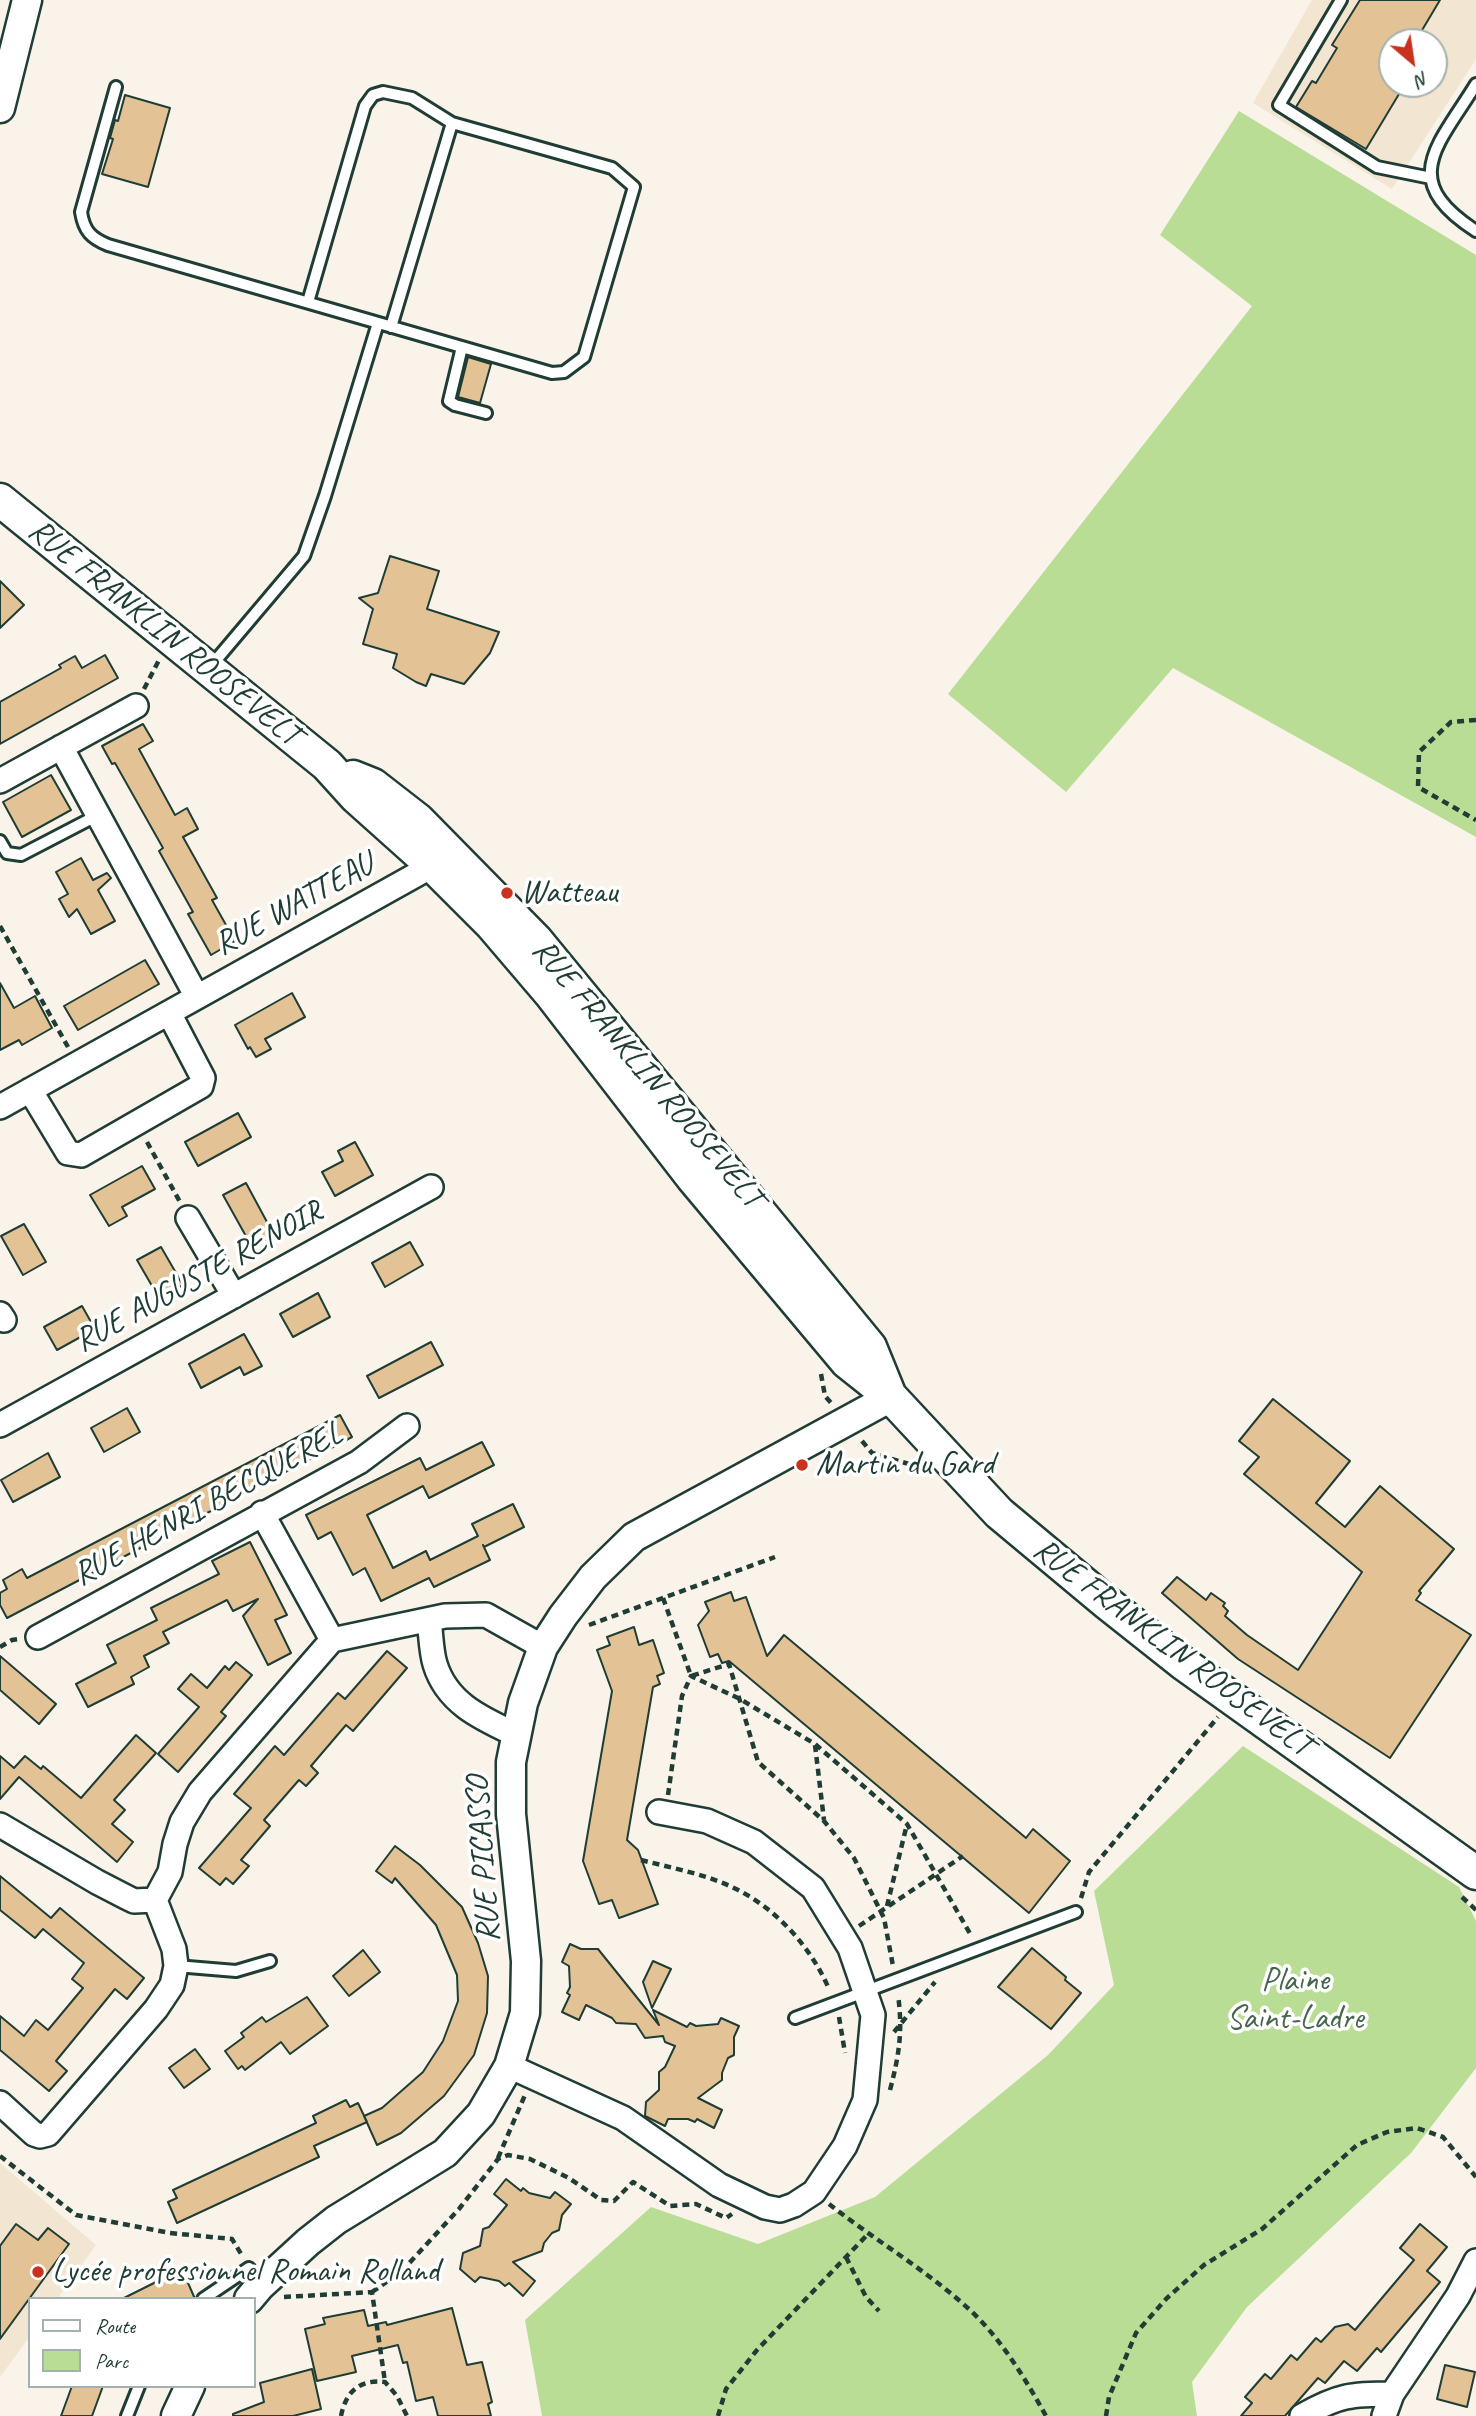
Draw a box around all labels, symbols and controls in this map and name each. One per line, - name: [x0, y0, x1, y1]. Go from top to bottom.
- north arrow: [1378, 28, 1448, 98]
- text: N: [1411, 66, 1433, 93]
- street label: RUE FRANKLIN ROOSEVELT: [20, 511, 308, 755]
- street label: RUE WATTEAU: [208, 845, 380, 965]
- place label: Watteau: [521, 873, 617, 913]
- marker: Watteau: [499, 885, 515, 901]
- street label: RUE FRANKLIN ROOSEVELT: [523, 932, 771, 1216]
- street label: RUE AUGUSTE RENOIR: [68, 1192, 330, 1362]
- street label: RUE HENRI BECQUEREL: [67, 1415, 349, 1595]
- place label: Martin du Gard: [816, 1445, 994, 1485]
- marker: Martin du Gard: [794, 1457, 810, 1473]
- street label: RUE FRANKLIN ROOSEVELT: [1025, 1530, 1319, 1766]
- street label: RUE PICASSO: [458, 1775, 510, 1943]
- park label: Plaine Saint-Ladre: [1227, 1961, 1363, 2039]
- place label: Lycée professionnel Romain Rolland: [52, 2252, 439, 2292]
- marker: Lycée professionnel Romain Rolland: [30, 2264, 46, 2280]
- legend: [28, 2297, 256, 2388]
- text: Route: [95, 2313, 135, 2339]
- text: Parc: [95, 2348, 128, 2374]

